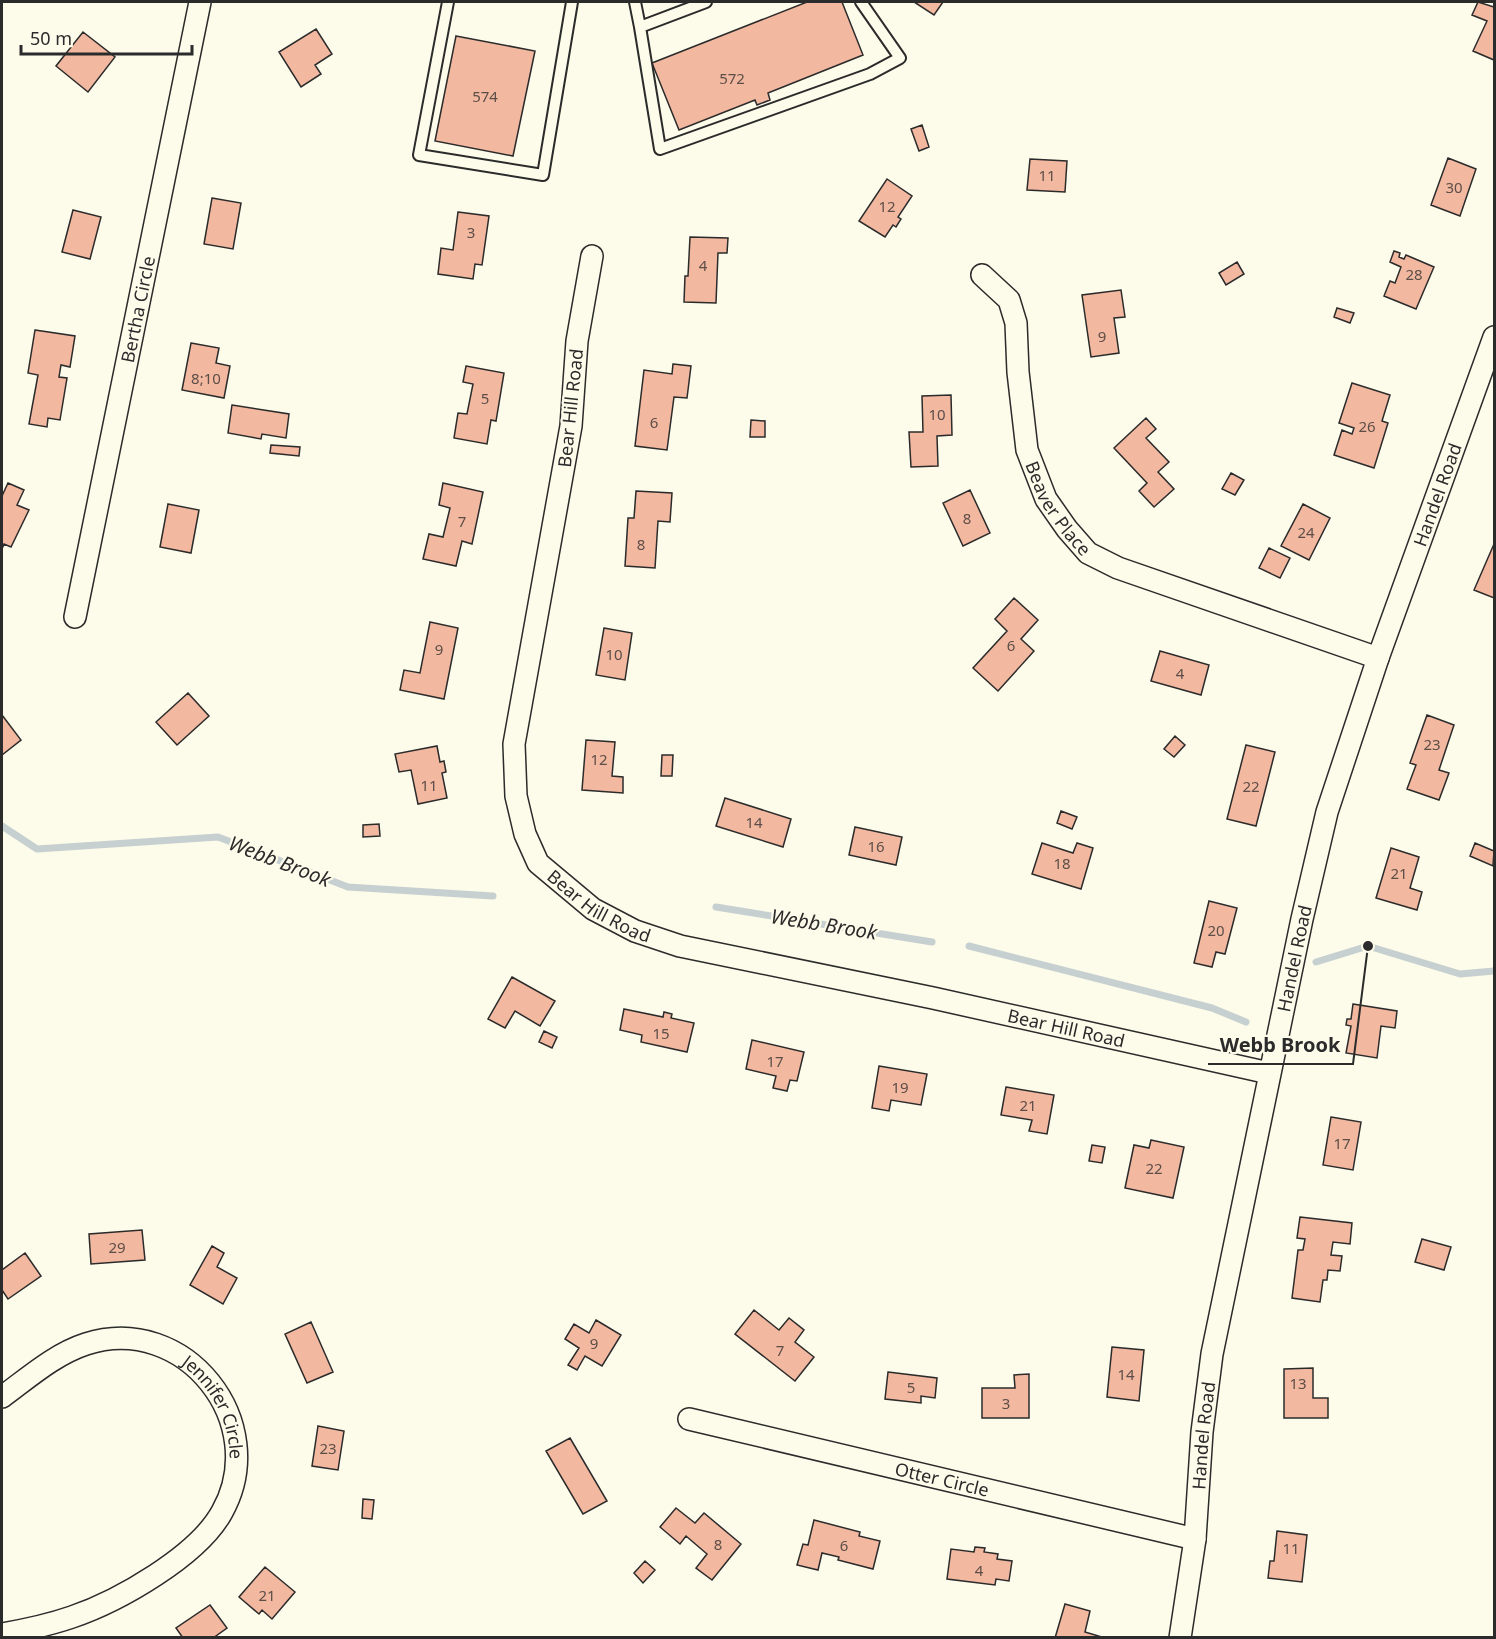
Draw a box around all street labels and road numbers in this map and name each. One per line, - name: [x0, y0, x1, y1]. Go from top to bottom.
- street label: Bertha Circle: [115, 254, 160, 365]
- street label: Bear Hill Road: [552, 347, 588, 469]
- street label: Handel Road: [1407, 440, 1467, 550]
- street label: Beaver Place: [1020, 457, 1097, 561]
- street label: Bear Hill Road: [542, 864, 654, 947]
- street label: Handel Road: [1271, 903, 1317, 1014]
- street label: Bear Hill Road: [1006, 1003, 1127, 1052]
- street label: Jennifer Circle: [176, 1348, 249, 1459]
- street label: Handel Road: [1186, 1380, 1220, 1490]
- street label: Otter Circle: [893, 1456, 991, 1502]

